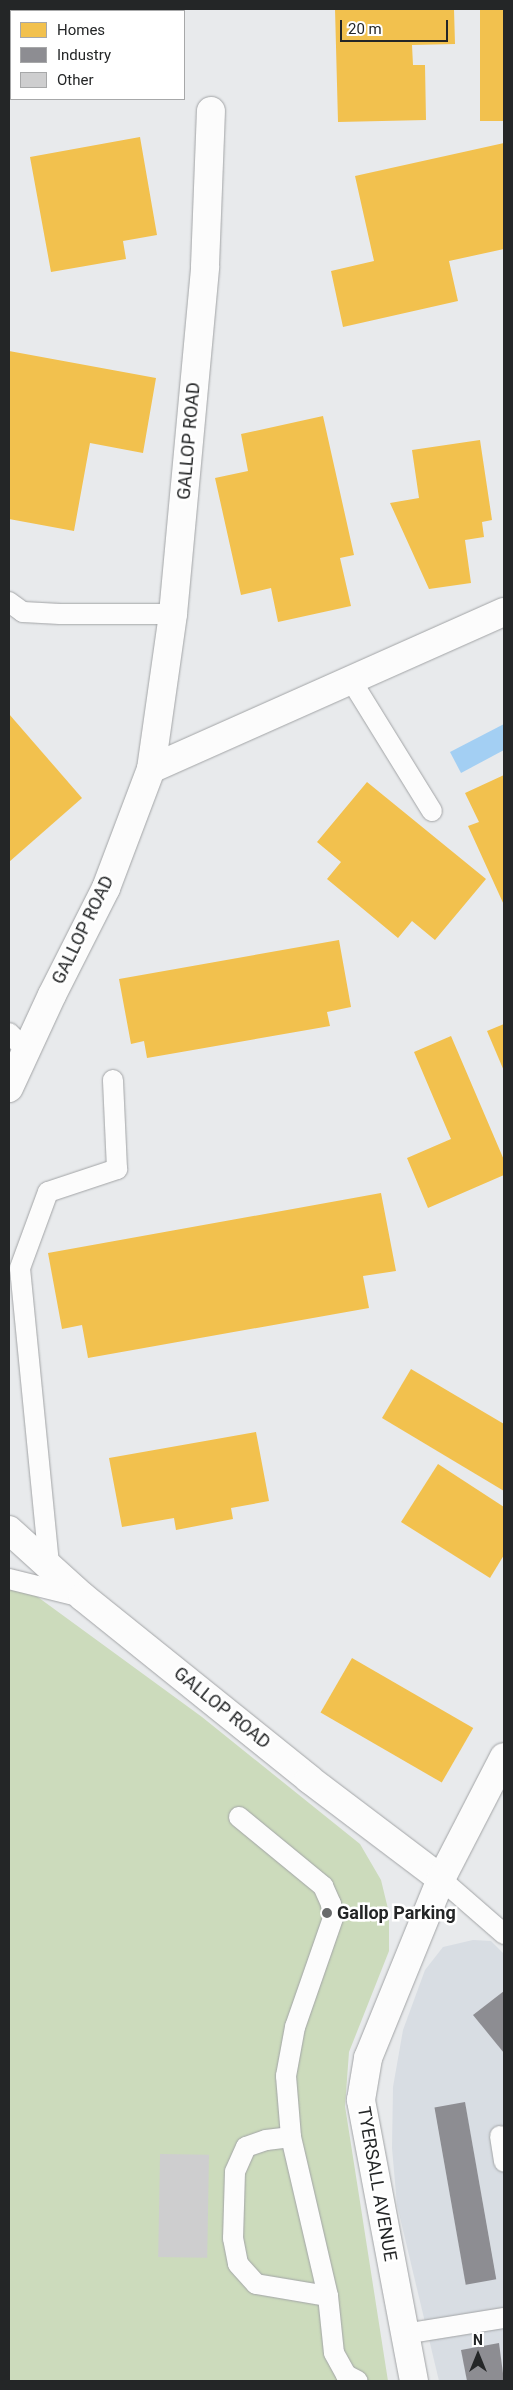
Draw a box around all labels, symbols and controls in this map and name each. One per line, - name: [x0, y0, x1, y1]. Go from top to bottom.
- legend: [10, 10, 185, 100]
- scale bar: [343, 10, 450, 42]
- text: 20 m: [348, 20, 382, 38]
- text: Homes: [57, 21, 105, 39]
- text: Industry: [57, 46, 111, 64]
- text: Other: [57, 71, 94, 89]
- street label: GALLOP ROAD: [173, 381, 205, 501]
- street label: GALLOP ROAD: [47, 872, 119, 988]
- street label: GALLOP ROAD: [169, 1663, 275, 1753]
- place label: Gallop Parking: [337, 1902, 456, 1924]
- marker: Gallop Parking: [321, 1907, 333, 1919]
- street label: TYERSALL AVENUE: [353, 2105, 401, 2263]
- north arrow: [453, 2330, 503, 2380]
- text: N: [473, 2332, 483, 2348]

